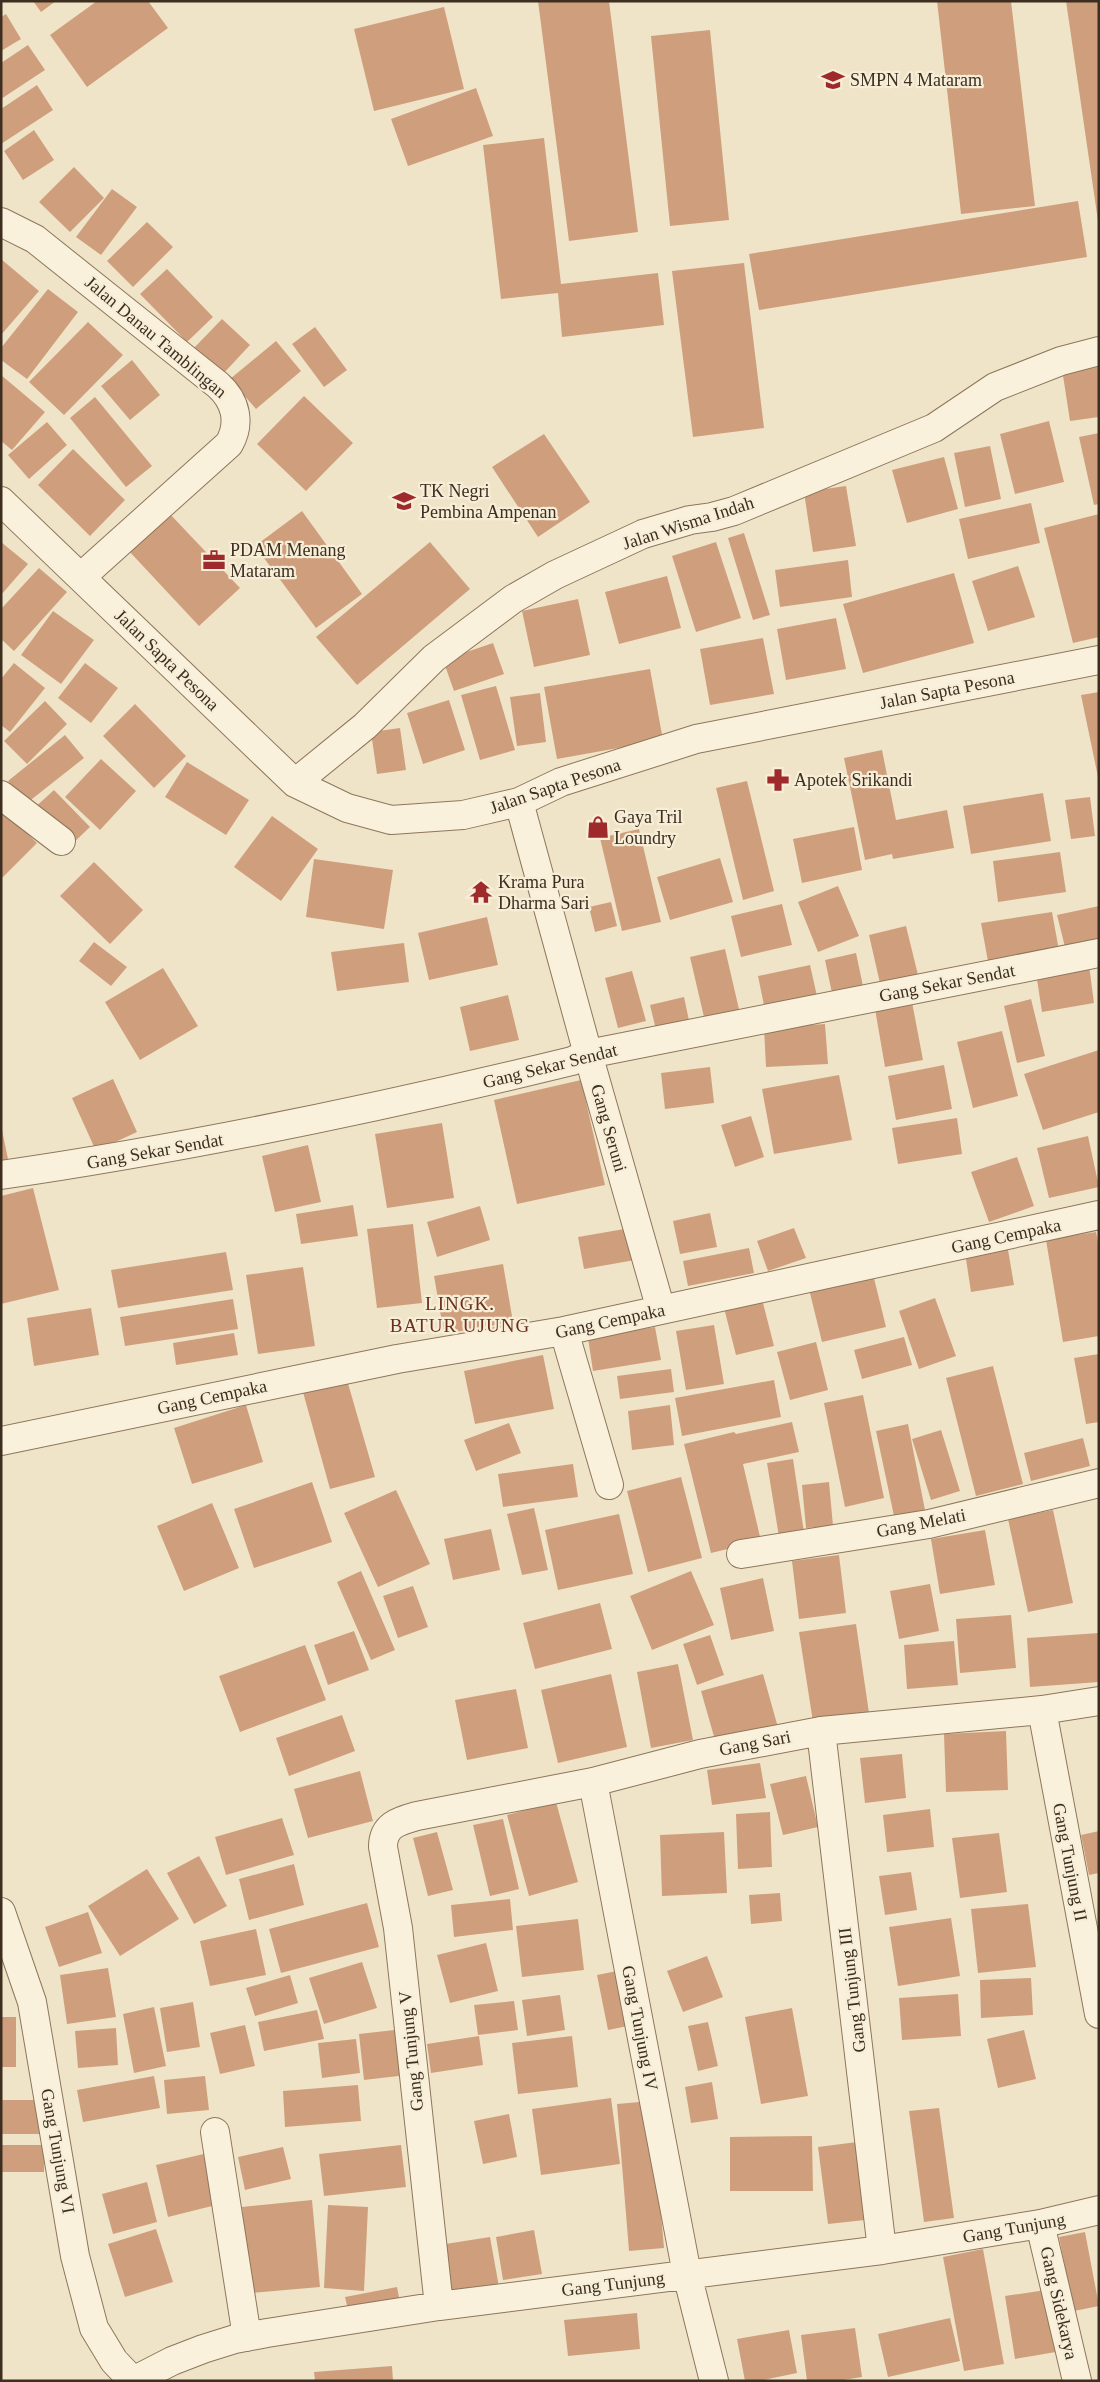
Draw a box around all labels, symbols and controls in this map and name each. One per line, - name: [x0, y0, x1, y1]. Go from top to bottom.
- school or university icon: SMPN 4 Mataram: [820, 67, 846, 93]
- place label: SMPN 4 Mataram: [850, 70, 982, 90]
- street label: Jalan Danau Tamblingan: [81, 272, 231, 402]
- place label: TK Negri Pembina Ampenan: [420, 481, 556, 522]
- school or university icon: TK Negri Pembina Ampenan: [391, 488, 417, 514]
- street label: Jalan Wisma Indah: [620, 492, 756, 554]
- place label: PDAM Menang Mataram: [230, 540, 346, 581]
- office icon: PDAM Menang Mataram: [201, 547, 227, 573]
- street label: Jalan Sapta Pesona: [111, 605, 223, 715]
- street label: Jalan Sapta Pesona: [878, 667, 1016, 713]
- street label: Jalan Sapta Pesona: [487, 754, 623, 818]
- pharmacy icon: Apotek Srikandi: [765, 767, 791, 793]
- place label: Apotek Srikandi: [794, 770, 913, 790]
- place label: Gaya Tril Loundry: [614, 807, 683, 848]
- shop icon: Gaya Tril Loundry: [585, 814, 611, 840]
- place label: Krama Pura Dharma Sari: [498, 872, 589, 913]
- temple icon: Krama Pura Dharma Sari: [468, 879, 494, 905]
- street label: Gang Sekar Sendat: [877, 960, 1017, 1006]
- street label: Gang Sekar Sendat: [481, 1040, 619, 1092]
- street label: Gang Seruni: [587, 1082, 631, 1174]
- street label: Gang Sekar Sendat: [85, 1129, 225, 1173]
- street label: Gang Cempaka: [949, 1215, 1063, 1257]
- district label: LINGK. BATUR UJUNG: [390, 1293, 530, 1336]
- street label: Gang Cempaka: [553, 1300, 667, 1342]
- street label: Gang Cempaka: [155, 1376, 269, 1418]
- street label: Gang Melati: [875, 1505, 967, 1541]
- street label: Gang Sari: [718, 1726, 792, 1760]
- street label: Gang Tunjung II: [1049, 1801, 1091, 1923]
- street label: Gang Tunjung III: [834, 1926, 870, 2054]
- street label: Gang Tunjung IV: [618, 1964, 662, 2092]
- street label: Gang Tunjung V: [395, 1990, 427, 2112]
- street label: Gang Tunjung VI: [37, 2087, 79, 2215]
- street label: Gang Tunjung: [961, 2209, 1067, 2247]
- street label: Gang Sidekarya: [1036, 2244, 1082, 2362]
- street label: Gang Tunjung: [560, 2268, 666, 2300]

